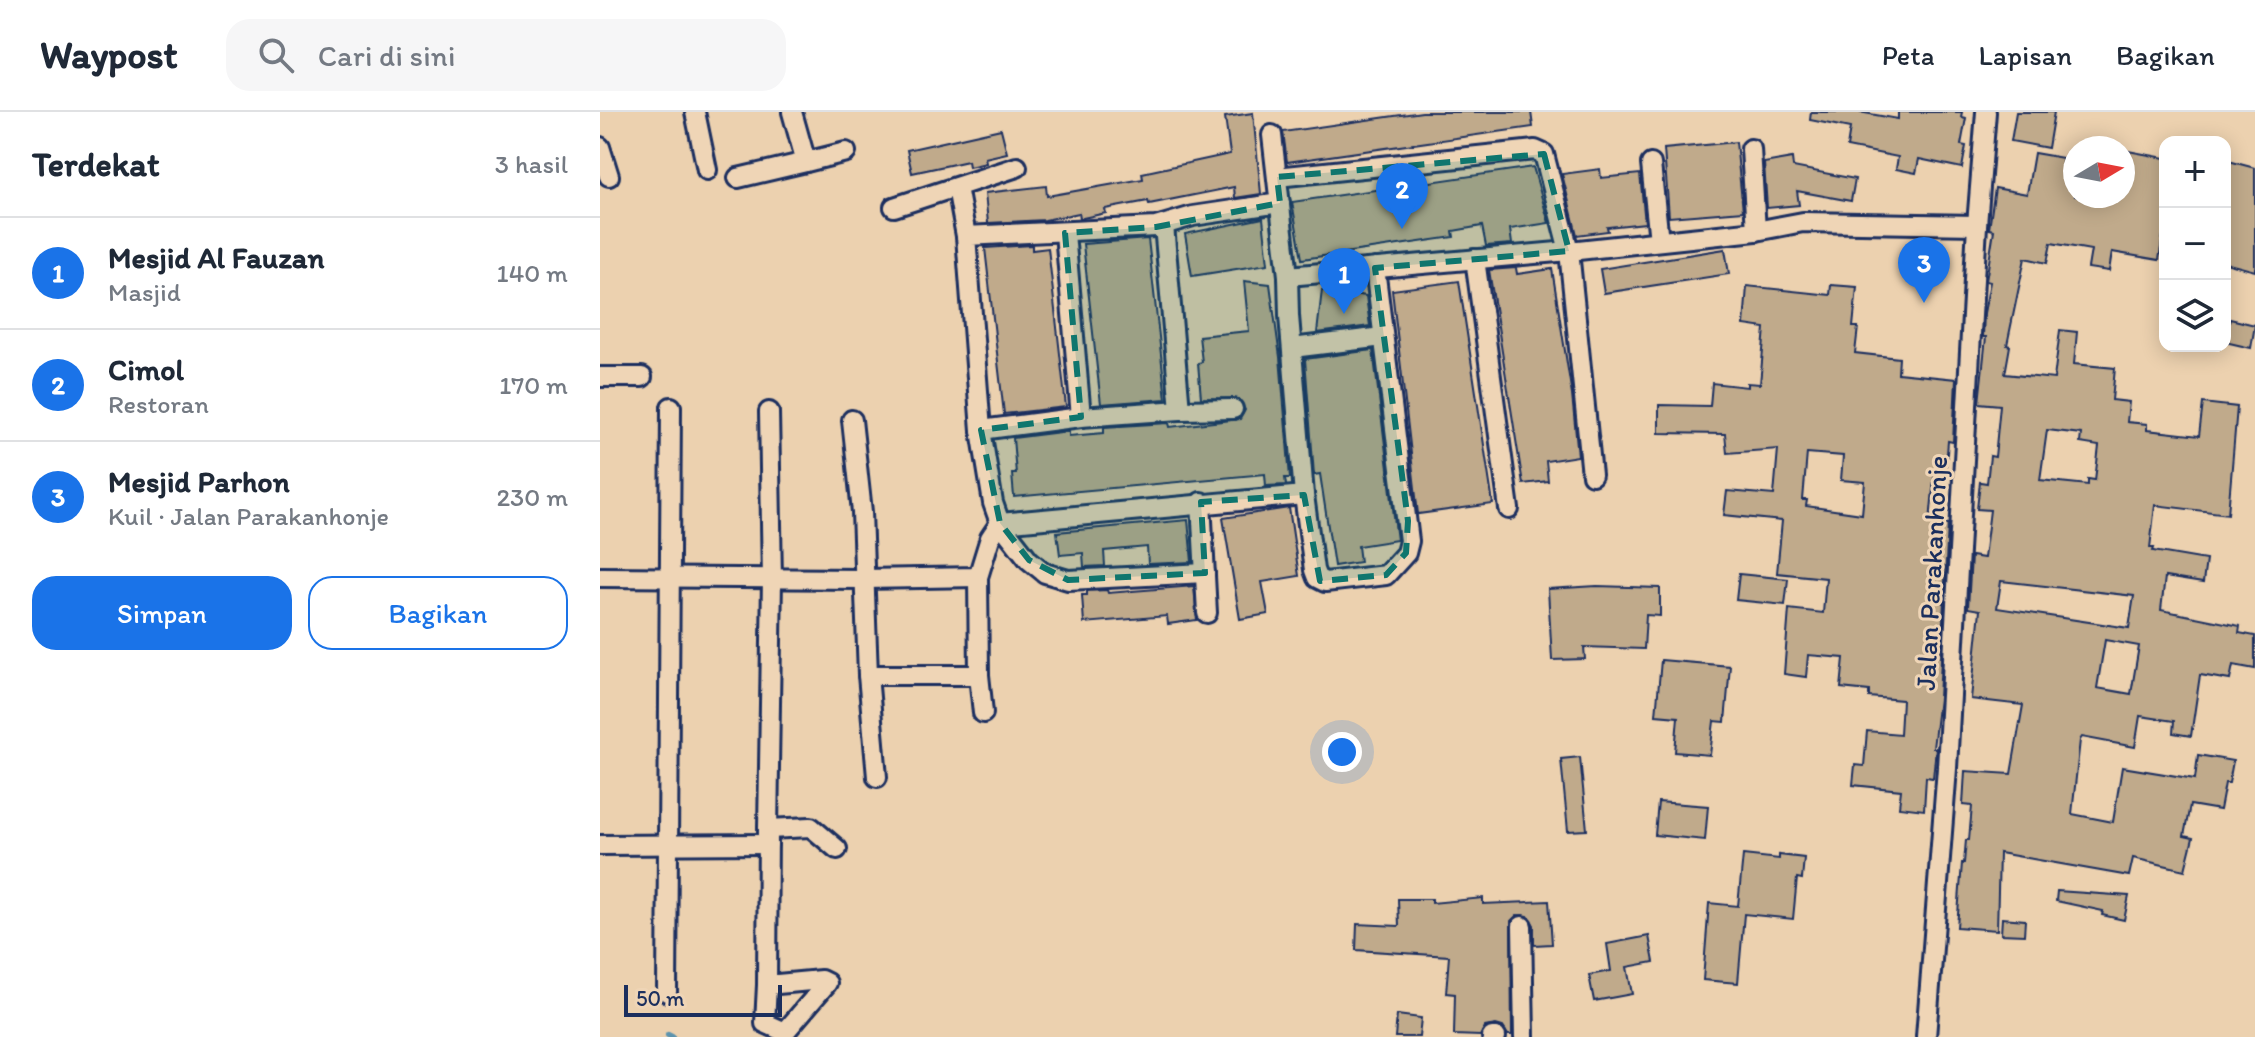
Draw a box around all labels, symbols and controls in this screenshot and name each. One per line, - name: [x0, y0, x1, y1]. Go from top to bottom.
- search box: [226, 19, 786, 91]
- text: Waypost: [40, 32, 178, 78]
- icon: search: [254, 33, 298, 77]
- text: Cari di sini: [318, 37, 455, 74]
- text: Peta: [1882, 38, 1935, 72]
- text: Lapisan: [1979, 38, 2072, 72]
- text: Bagikan: [2116, 38, 2215, 72]
- north arrow: [2063, 136, 2135, 208]
- map controls: [2159, 136, 2231, 352]
- button: +: [2159, 136, 2231, 208]
- text: Terdekat: [32, 144, 160, 185]
- text: 3 hasil: [495, 148, 568, 180]
- pin: 2: [1376, 163, 1428, 229]
- button: −: [2159, 208, 2231, 280]
- pin: 3: [1898, 237, 1950, 303]
- text: Mesjid Al Fauzan: [108, 239, 324, 276]
- pin: 1: [1318, 248, 1370, 314]
- text: 1: [52, 257, 64, 289]
- text: 140 m: [497, 257, 568, 289]
- text: Masjid: [108, 276, 181, 308]
- button: layers: [2159, 280, 2231, 352]
- text: Cimol: [108, 351, 184, 388]
- text: 2: [51, 369, 65, 401]
- text: 170 m: [499, 369, 568, 401]
- text: Restoran: [108, 388, 209, 420]
- street label: Jalan Parakanhonje: [1908, 455, 1954, 691]
- text: Mesjid Parhon: [108, 463, 290, 500]
- text: 3: [51, 481, 65, 513]
- text: 230 m: [496, 481, 568, 513]
- text: Kuil · Jalan Parakanhonje: [108, 500, 389, 532]
- button: Simpan: [32, 576, 292, 650]
- button: Bagikan: [308, 576, 568, 650]
- your location: [1322, 732, 1362, 772]
- scale bar: [624, 981, 782, 1017]
- text: 50 m: [636, 985, 685, 1012]

